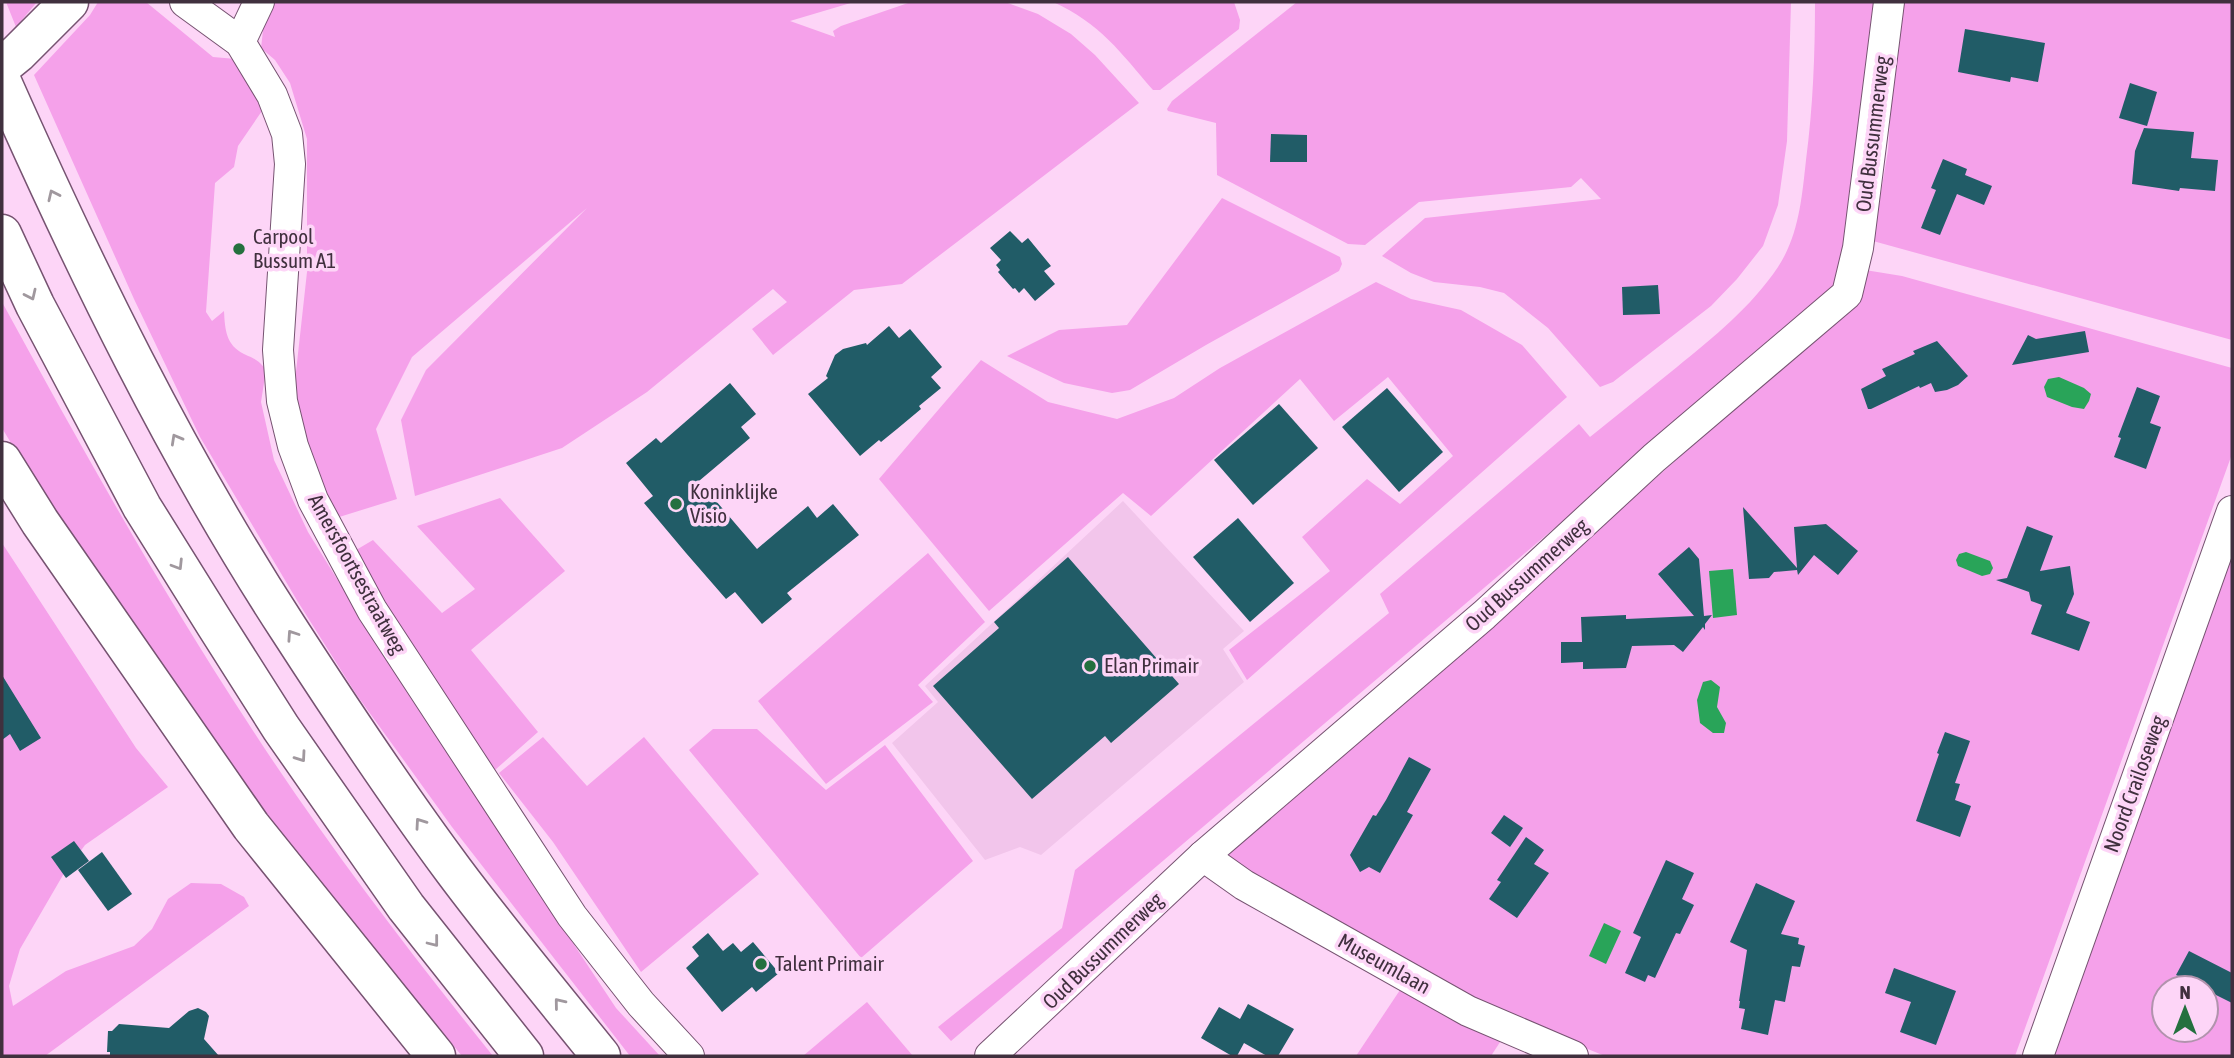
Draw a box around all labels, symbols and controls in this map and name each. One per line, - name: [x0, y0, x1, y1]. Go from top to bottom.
- street label: Oud Bussummerweg: [1851, 54, 1893, 213]
- one-way arrow: [47, 190, 61, 202]
- place label: Carpool Bussum A1: [253, 224, 336, 272]
- marker: Carpool Bussum A1: [231, 241, 247, 257]
- one-way arrow: [23, 288, 37, 300]
- one-way arrow: [171, 434, 184, 446]
- place label: Koninklijke Visio: [690, 479, 778, 527]
- street label: Amersfoortsestraatweg: [304, 490, 412, 658]
- marker: Koninklijke Visio: [668, 496, 684, 512]
- street label: Oud Bussummerweg: [1460, 513, 1593, 636]
- one-way arrow: [170, 558, 183, 571]
- one-way arrow: [288, 630, 300, 643]
- place label: Elan Primair: [1104, 653, 1199, 677]
- marker: Elan Primair: [1082, 658, 1098, 674]
- street label: Noord Crailoseweg: [2098, 712, 2170, 855]
- one-way arrow: [293, 749, 305, 762]
- one-way arrow: [416, 818, 428, 831]
- street label: Oud Bussummerweg: [1037, 887, 1167, 1014]
- street label: Museumlaan: [1334, 928, 1435, 998]
- one-way arrow: [425, 934, 438, 946]
- place label: Talent Primair: [775, 951, 885, 975]
- marker: Talent Primair: [753, 956, 769, 972]
- north arrow: [2150, 974, 2220, 1044]
- text: N: [2179, 981, 2191, 1003]
- one-way arrow: [555, 998, 567, 1011]

